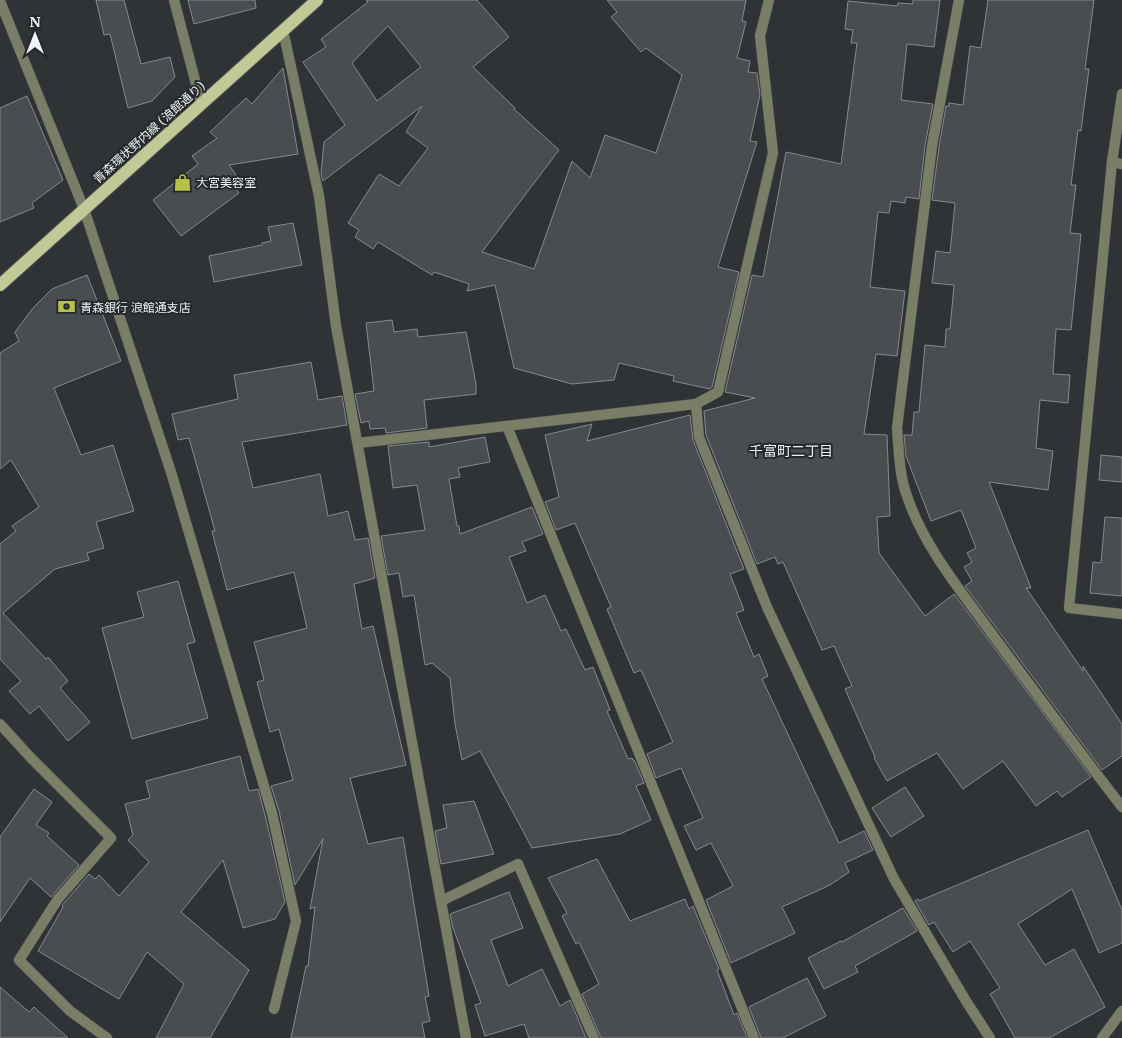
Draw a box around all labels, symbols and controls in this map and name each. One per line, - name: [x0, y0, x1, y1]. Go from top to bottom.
- north arrow: [10, 10, 60, 60]
- text: N: [29, 13, 41, 31]
- street label: 青森環状野内線 (浪館通り): [90, 78, 208, 186]
- shop icon: 大宮美容室: [172, 172, 192, 192]
- place label: 大宮美容室: [196, 175, 256, 190]
- bank icon: 青森銀行 浪館通支店: [56, 297, 76, 317]
- place label: 青森銀行 浪館通支店: [80, 300, 191, 315]
- district label: 千富町二丁目: [749, 442, 833, 460]

